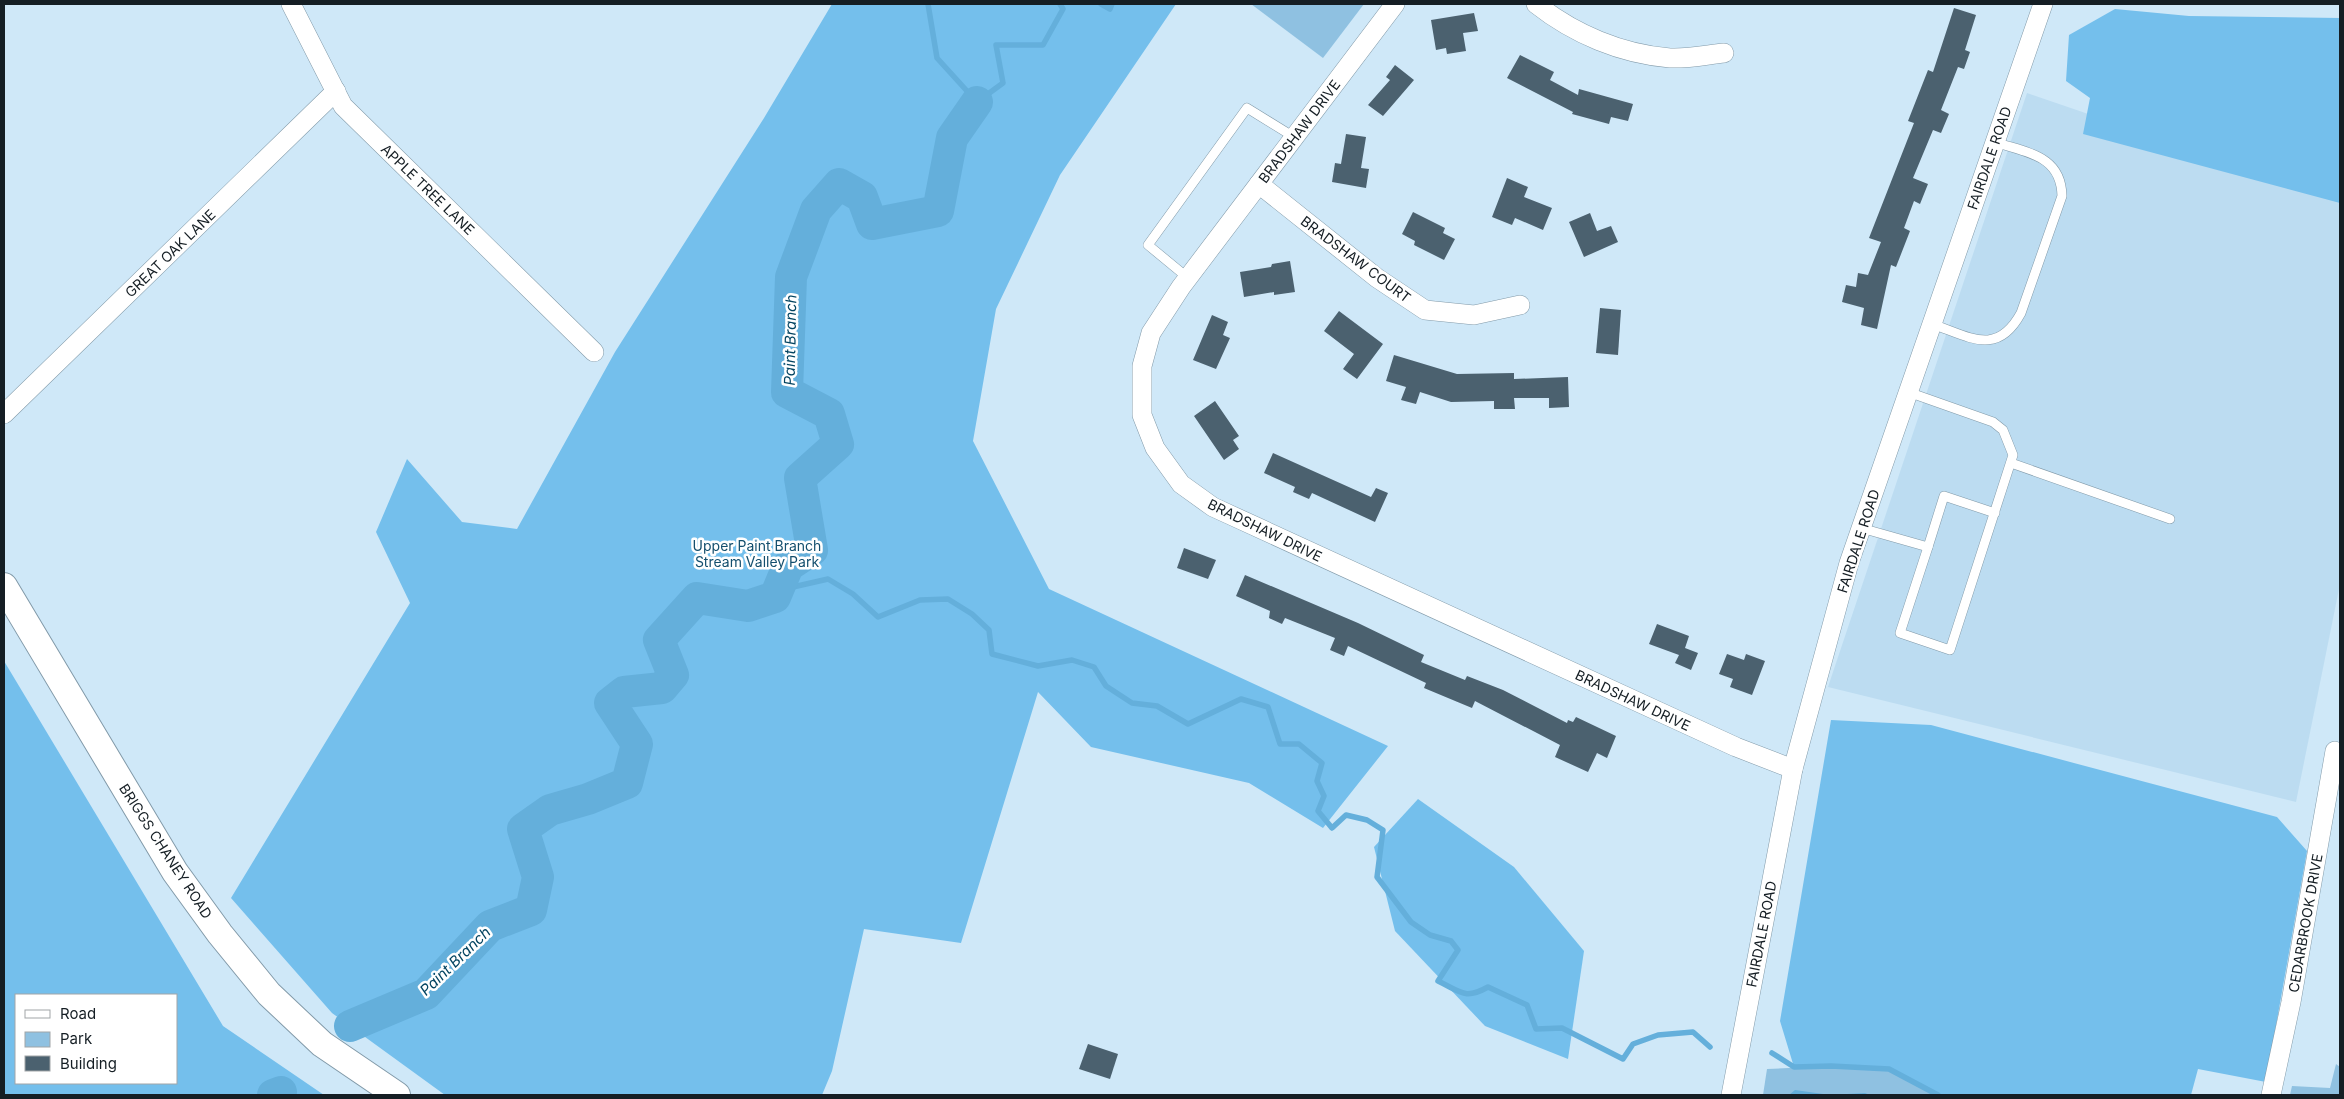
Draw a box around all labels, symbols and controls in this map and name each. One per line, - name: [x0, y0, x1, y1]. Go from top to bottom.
- street label: BRADSHAW DRIVE: [1255, 76, 1343, 186]
- street label: FAIRDALE ROAD: [1963, 104, 2015, 212]
- street label: APPLE TREE LANE: [378, 140, 478, 238]
- street label: GREAT OAK LANE: [121, 206, 219, 300]
- street label: BRADSHAW COURT: [1298, 212, 1414, 306]
- water label: Paint Branch: [780, 294, 800, 386]
- street label: FAIRDALE ROAD: [1833, 487, 1883, 595]
- street label: BRADSHAW DRIVE: [1205, 495, 1325, 565]
- park label: Upper Paint Branch Stream Valley Park: [693, 537, 821, 570]
- street label: BRADSHAW DRIVE: [1573, 666, 1693, 734]
- street label: BRIGGS CHANEY ROAD: [116, 780, 216, 922]
- street label: CEDARBROOK DRIVE: [2284, 852, 2326, 994]
- street label: FAIRDALE ROAD: [1742, 879, 1780, 989]
- water label: Paint Branch: [416, 922, 494, 999]
- legend: [15, 994, 178, 1084]
- text: Road: [60, 1004, 96, 1023]
- text: Park: [60, 1029, 93, 1048]
- text: Building: [60, 1054, 117, 1073]

